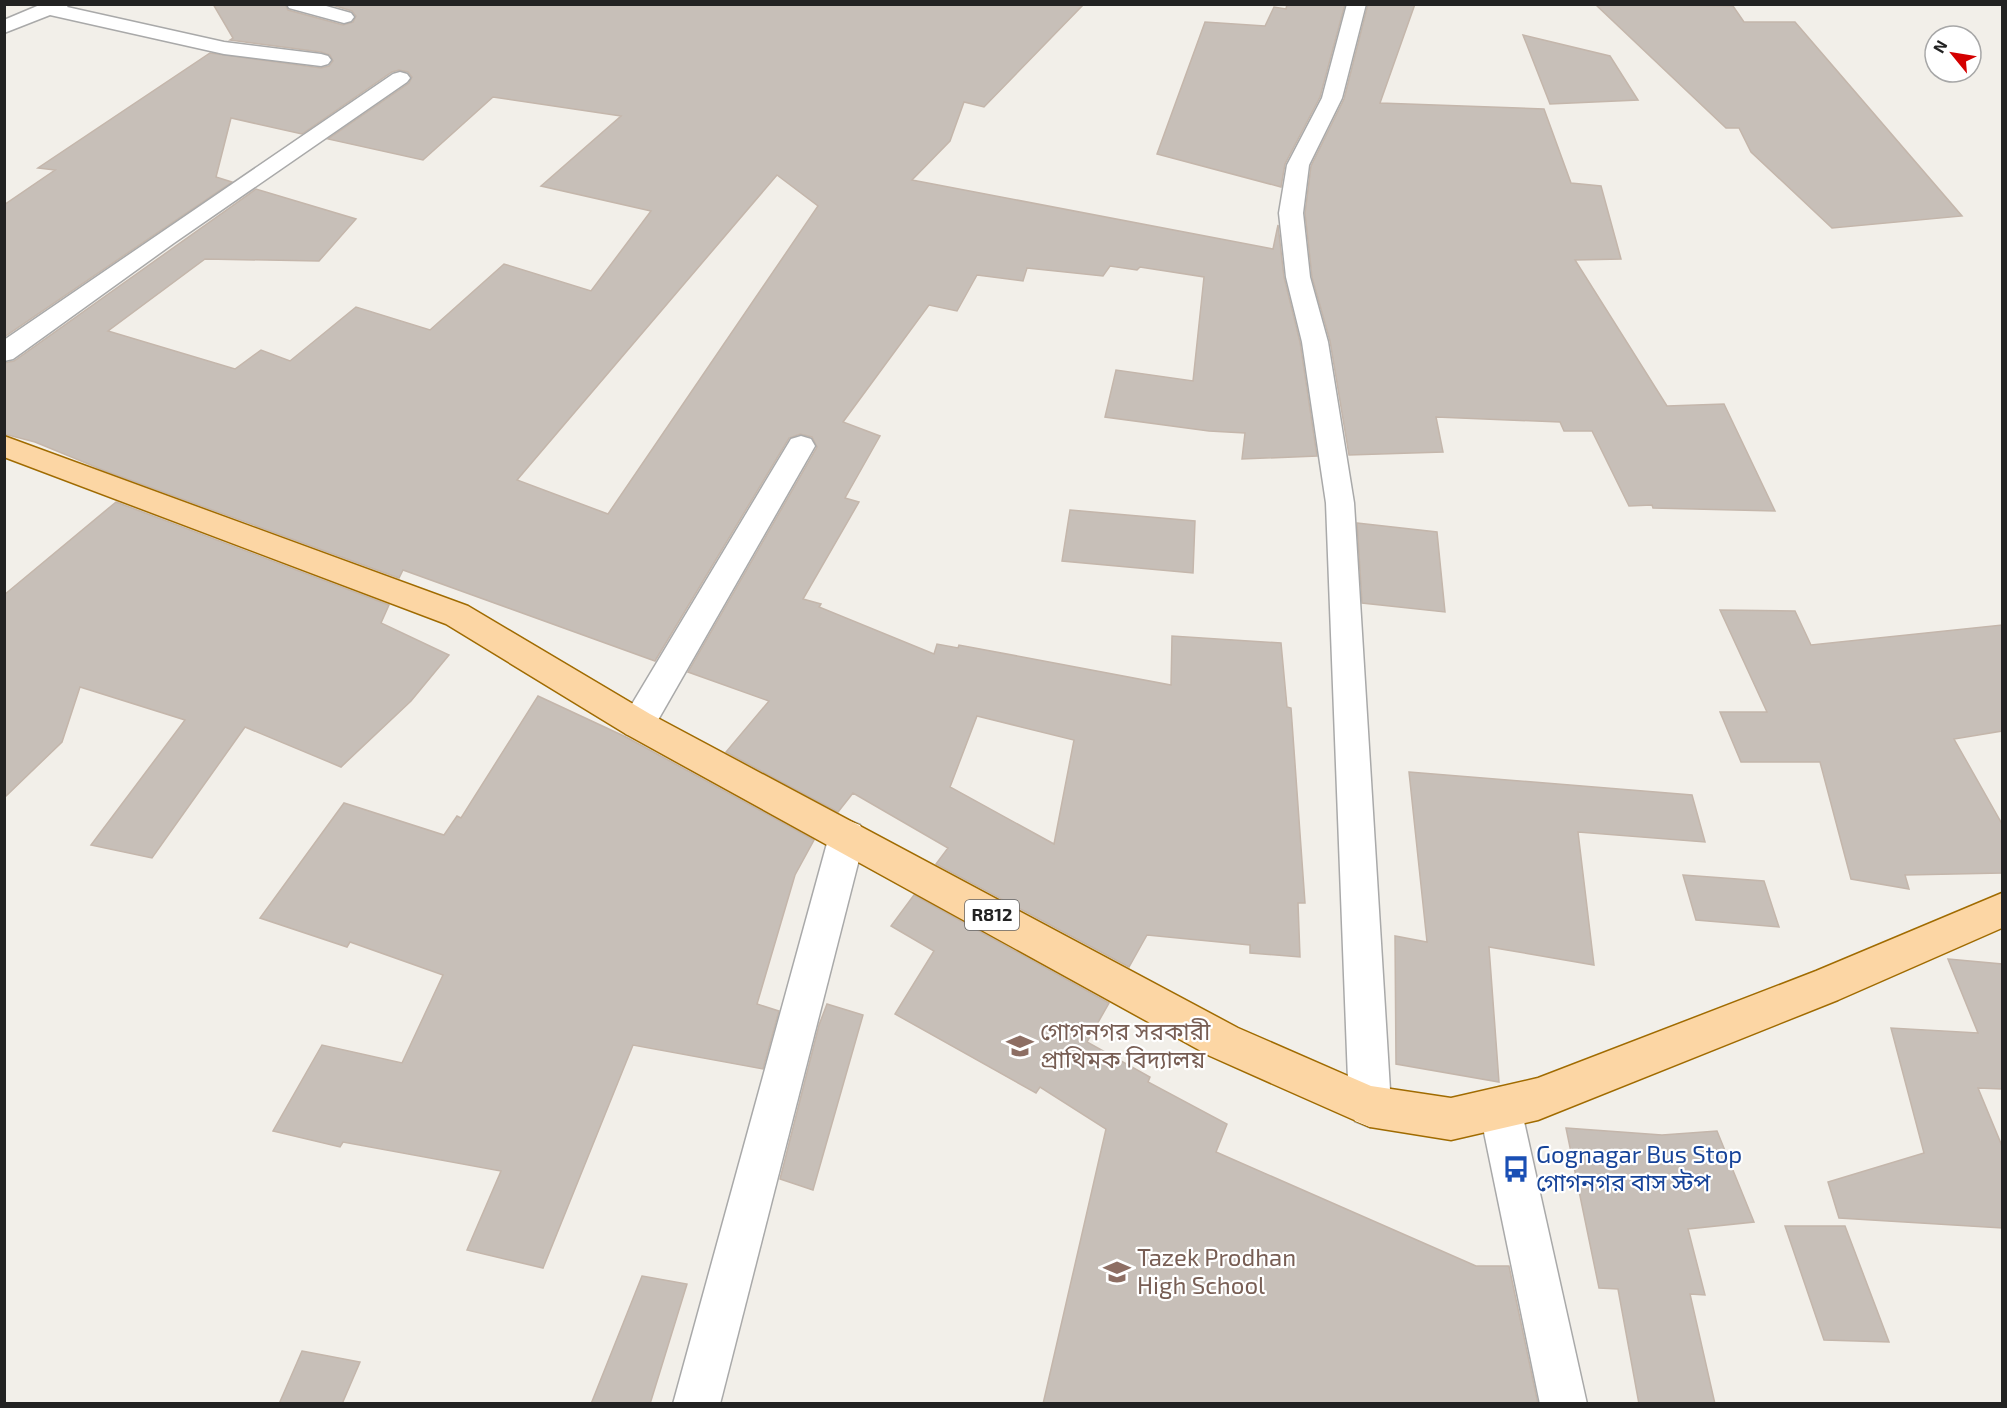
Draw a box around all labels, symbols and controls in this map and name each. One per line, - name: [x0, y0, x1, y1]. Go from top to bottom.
- north arrow: [1923, 24, 1983, 84]
- text: N: [1928, 36, 1951, 56]
- road number: R812: [965, 900, 1019, 930]
- place label: গোগনগর সরকারী প্রাথিমক বিদ্যালয়: [1040, 1016, 1211, 1073]
- school or university icon: গোগনগর সরকারী প্রাথিমক বিদ্যালয়: [1005, 1031, 1035, 1061]
- place label: Gognagar Bus Stop গোগনগর বাস স্টপ: [1536, 1139, 1742, 1196]
- bus stop icon: Gognagar Bus Stop গোগনগর বাস স্টপ: [1501, 1154, 1531, 1184]
- place label: Tazek Prodhan High School: [1137, 1242, 1296, 1299]
- school or university icon: Tazek Prodhan High School: [1102, 1257, 1132, 1287]

